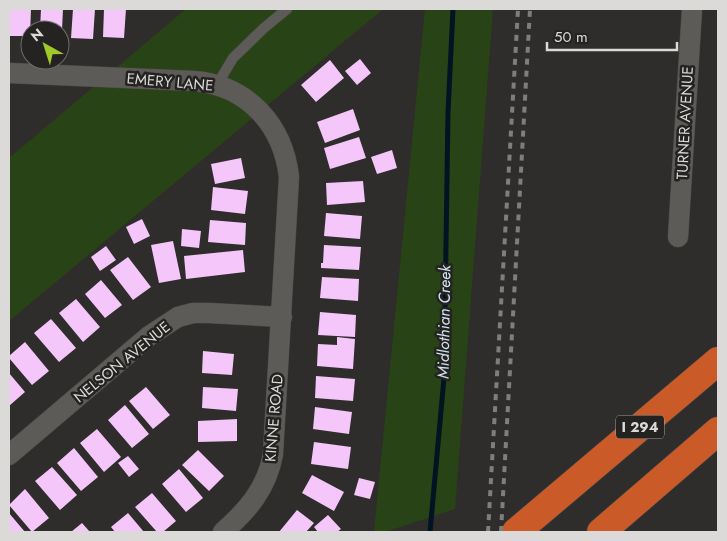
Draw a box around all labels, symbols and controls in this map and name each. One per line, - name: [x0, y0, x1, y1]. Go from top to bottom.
- north arrow: [20, 20, 70, 70]
- scale bar: [547, 20, 677, 52]
- text: N: [26, 24, 47, 46]
- text: 50 m: [554, 26, 588, 48]
- street label: TURNER AVENUE: [671, 66, 699, 180]
- street label: EMERY LANE: [126, 67, 214, 97]
- water label: Midlothian Creek: [432, 264, 457, 379]
- street label: NELSON AVENUE: [69, 316, 175, 408]
- street label: KINNE ROAD: [259, 373, 289, 463]
- road number: I 294: [616, 416, 664, 438]

